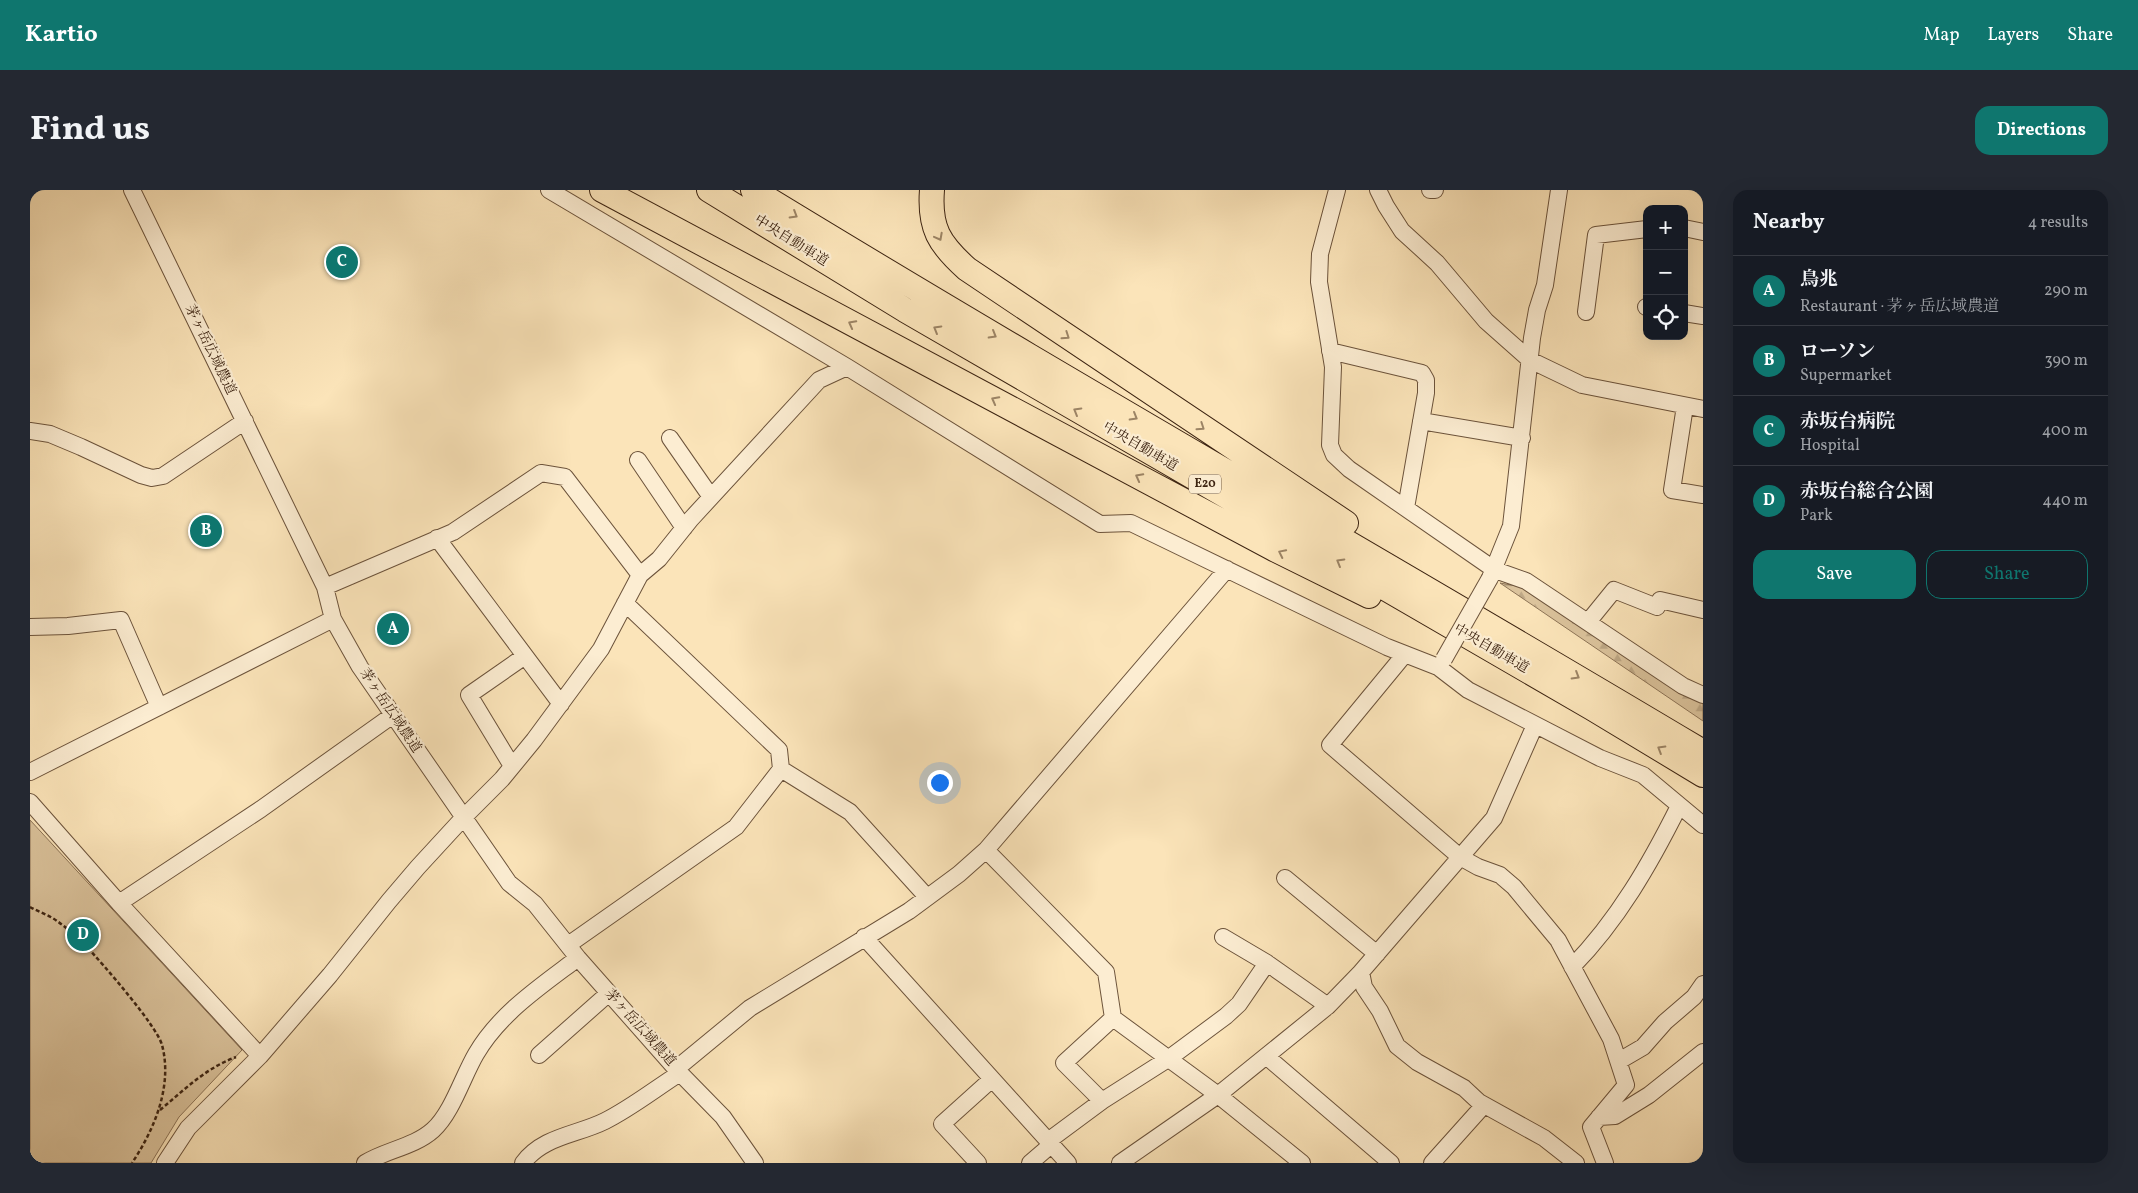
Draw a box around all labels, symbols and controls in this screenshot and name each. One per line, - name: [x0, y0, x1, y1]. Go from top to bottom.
- text: Kartio: [25, 18, 98, 52]
- text: Map: [1923, 23, 1959, 48]
- text: Layers: [1987, 23, 2039, 48]
- text: Share: [2067, 23, 2113, 48]
- text: Find us: [30, 106, 150, 154]
- button: Directions: [1975, 106, 2108, 155]
- map controls: [1643, 205, 1688, 340]
- button: +: [1643, 205, 1688, 250]
- text: Nearby: [1753, 208, 1824, 237]
- one-way arrow: [789, 209, 798, 219]
- street label: 中央自動車道: [750, 211, 832, 271]
- text: 4 results: [2028, 212, 2088, 234]
- one-way arrow: [933, 232, 943, 241]
- pin: C: [326, 243, 358, 281]
- button: −: [1643, 250, 1688, 295]
- text: 鳥兆: [1800, 267, 1838, 293]
- text: A: [1763, 280, 1775, 302]
- text: 290 m: [2044, 280, 2088, 302]
- button: locate: [1643, 295, 1688, 340]
- text: Restaurant · 茅ヶ岳広域農道: [1800, 296, 1999, 318]
- street label: 茅ヶ岳広域農道: [180, 302, 240, 398]
- one-way arrow: [848, 320, 857, 330]
- one-way arrow: [933, 325, 942, 335]
- one-way arrow: [988, 329, 997, 339]
- one-way arrow: [1060, 330, 1070, 339]
- text: ローソン: [1800, 339, 1875, 365]
- text: B: [1764, 350, 1774, 372]
- text: 390 m: [2045, 350, 2088, 372]
- text: Supermarket: [1800, 365, 1892, 387]
- one-way arrow: [992, 397, 1001, 407]
- one-way arrow: [1074, 407, 1083, 417]
- text: 赤坂台病院: [1800, 409, 1895, 435]
- one-way arrow: [1128, 411, 1137, 421]
- street label: 中央自動車道: [1099, 418, 1181, 476]
- text: C: [1764, 420, 1774, 442]
- text: 400 m: [2042, 420, 2088, 442]
- one-way arrow: [1195, 421, 1204, 430]
- text: Hospital: [1800, 435, 1860, 457]
- one-way arrow: [1135, 473, 1144, 483]
- road number: E20: [1189, 474, 1221, 494]
- text: 赤坂台総合公園: [1800, 479, 1933, 505]
- text: D: [1763, 490, 1775, 512]
- text: 440 m: [2042, 490, 2088, 512]
- text: Park: [1800, 505, 1833, 527]
- pin: B: [190, 512, 222, 550]
- one-way arrow: [1278, 549, 1287, 559]
- button: Save: [1753, 550, 1916, 599]
- button: Share: [1926, 550, 2088, 599]
- one-way arrow: [1336, 558, 1345, 568]
- pin: A: [377, 610, 409, 648]
- street label: 中央自動車道: [1450, 620, 1532, 678]
- street label: 茅ヶ岳広域農道: [355, 665, 425, 757]
- one-way arrow: [1571, 669, 1580, 679]
- one-way arrow: [1658, 746, 1667, 756]
- your location: [927, 770, 953, 796]
- pin: D: [67, 916, 99, 954]
- street label: 茅ヶ岳広域農道: [600, 985, 680, 1071]

